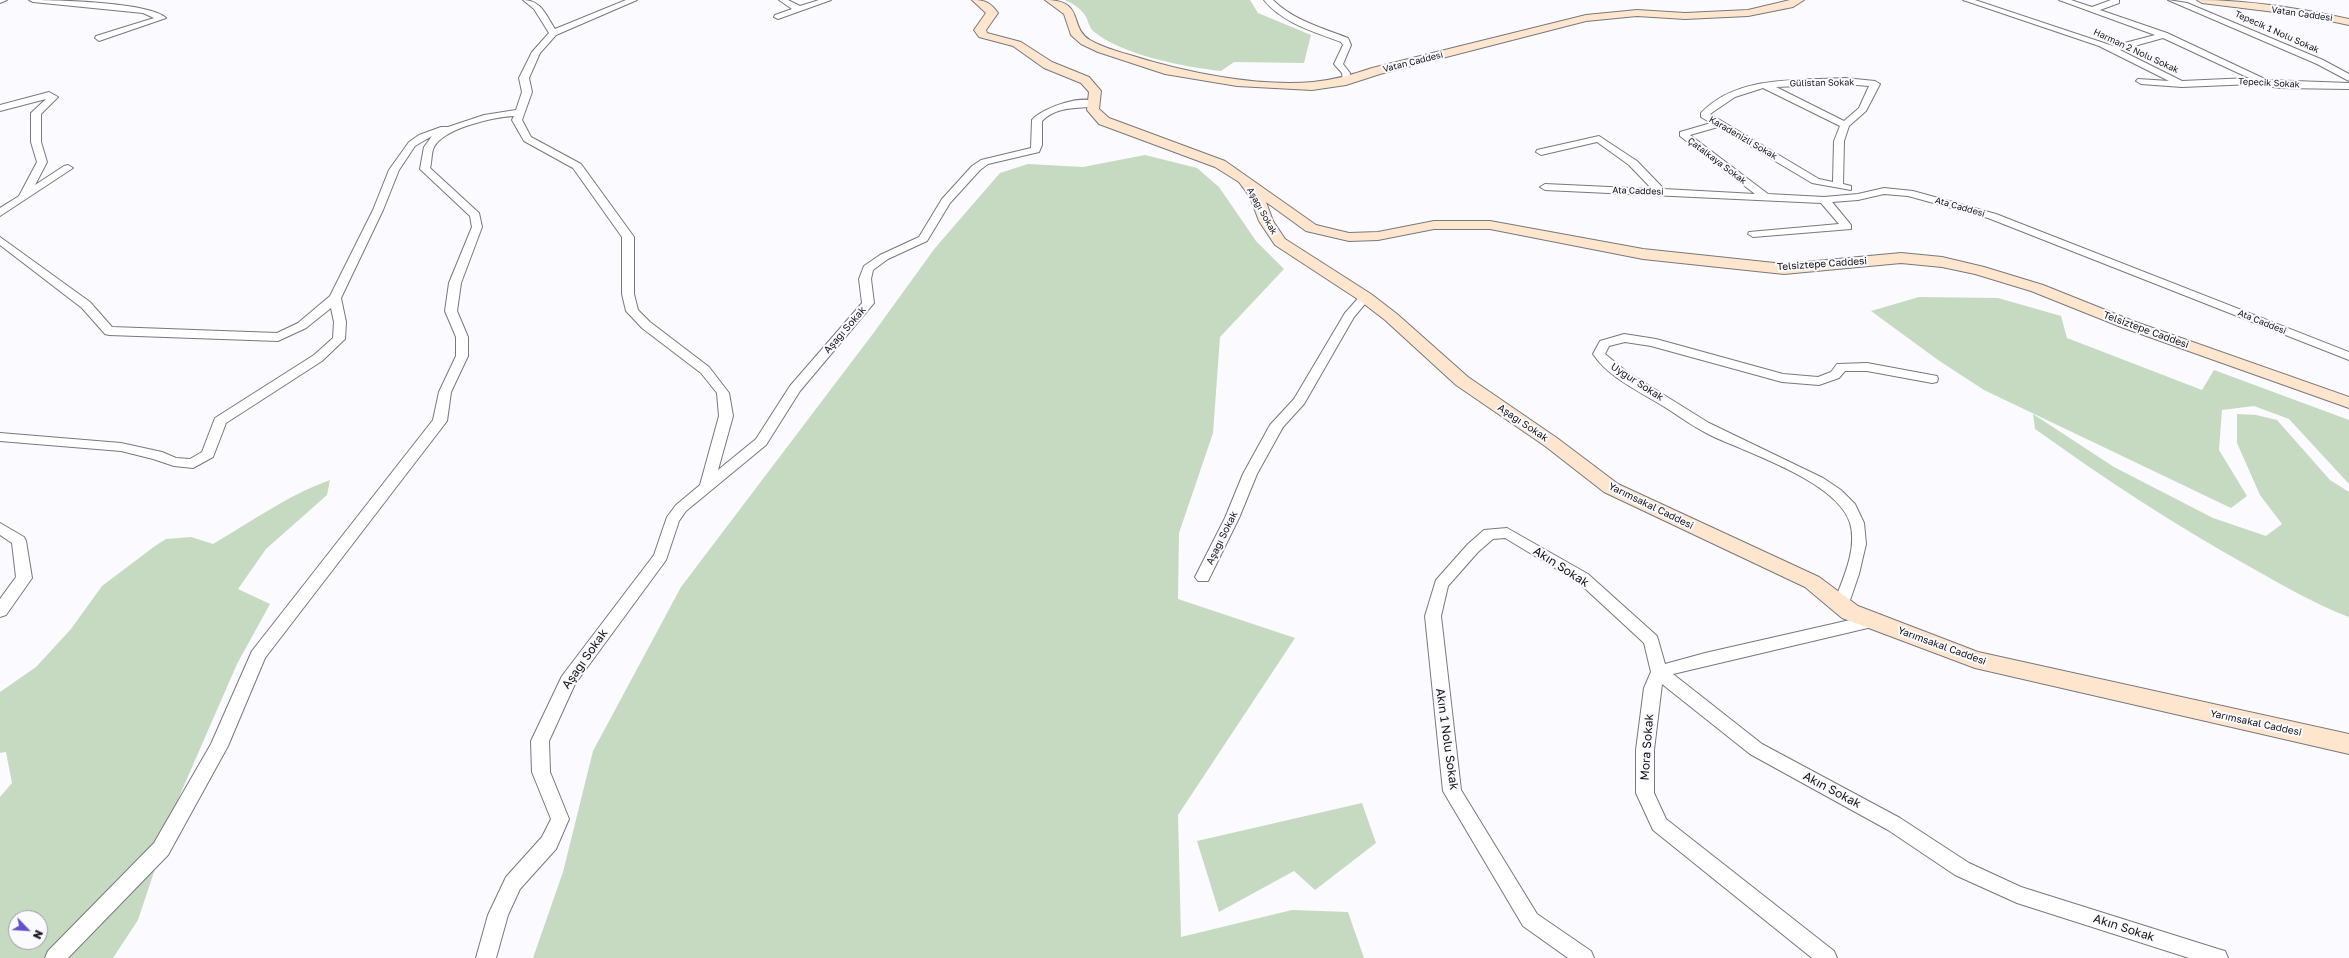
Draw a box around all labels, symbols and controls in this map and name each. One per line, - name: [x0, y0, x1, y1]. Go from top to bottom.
- street label: Vatan Caddesi: [2271, 4, 2333, 24]
- street label: Tepecik 1 Nolu Sokak: [2233, 9, 2321, 55]
- street label: Harman 2 Nolu Sokak: [2092, 26, 2180, 76]
- street label: Vatan Caddesi: [1382, 49, 1444, 75]
- street label: Tepecik Sokak: [2238, 76, 2300, 90]
- street label: Gülistan Sokak: [1790, 77, 1854, 89]
- street label: Karadenizli Sokak: [1707, 114, 1779, 162]
- street label: Çatalkaya Sokak: [1685, 135, 1749, 187]
- street label: Aşağı Sokak: [1245, 185, 1279, 237]
- street label: Ata Caddesi: [1612, 185, 1664, 197]
- street label: Ata Caddesi: [1934, 195, 1986, 219]
- street label: Telsiztepe Caddesi: [1777, 255, 1867, 273]
- street label: Aşağı Sokak: [821, 304, 869, 356]
- street label: Ata Caddesi: [2236, 307, 2288, 337]
- street label: Telsiztepe Caddesi: [2101, 309, 2191, 351]
- street label: Uygur Sokak: [1608, 360, 1666, 404]
- street label: Aşağı Sokak: [1496, 402, 1550, 444]
- street label: Yarımsakal Caddesi: [1607, 480, 1695, 532]
- street label: Aşağı Sokak: [1204, 509, 1240, 567]
- street label: Akın Sokak: [1530, 544, 1592, 590]
- street label: Yarımsakal Caddesi: [1896, 624, 1988, 668]
- street label: Aşağı Sokak: [559, 626, 611, 692]
- street label: Akın 1 Nolu Sokak: [1433, 687, 1461, 791]
- street label: Yarımsakal Caddesi: [2209, 707, 2303, 739]
- street label: Mora Sokak: [1637, 713, 1657, 781]
- street label: Akın Sokak: [1801, 769, 1863, 811]
- north arrow: [8, 910, 48, 950]
- street label: Akın Sokak: [2092, 911, 2156, 945]
- text: N: [31, 928, 46, 941]

